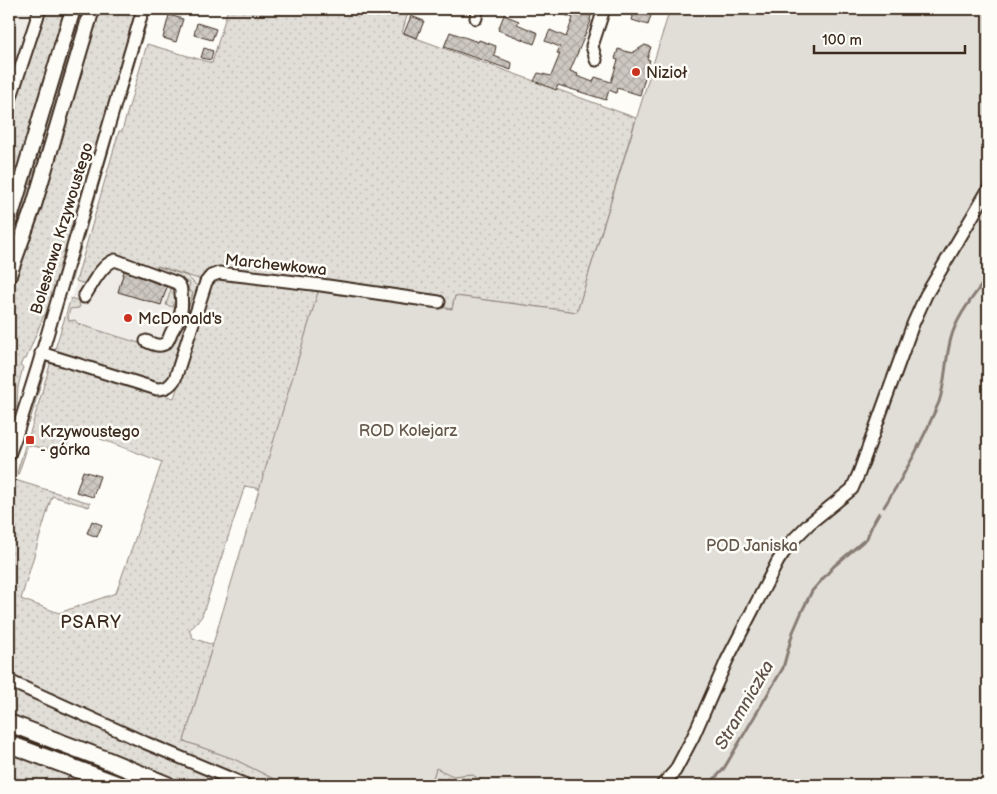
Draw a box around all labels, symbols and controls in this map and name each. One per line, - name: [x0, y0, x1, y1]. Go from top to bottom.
- scale bar: [814, 22, 966, 54]
- text: 100 m: [822, 31, 862, 50]
- place label: Nizioł: [646, 64, 688, 83]
- marker: Nizioł: [630, 66, 642, 78]
- street label: Bolesława Krzywoustego: [27, 140, 98, 317]
- street label: Marchewkowa: [224, 251, 328, 280]
- place label: McDonald's: [138, 310, 222, 329]
- marker: McDonald's: [122, 312, 134, 324]
- park label: ROD Kolejarz: [359, 422, 457, 441]
- place label: Krzywoustego - górka: [40, 423, 140, 460]
- marker: Krzywoustego - górka: [24, 434, 36, 446]
- park label: POD Janiska: [706, 537, 798, 556]
- district label: PSARY: [60, 612, 122, 633]
- water label: Stramniczka: [711, 657, 778, 754]

